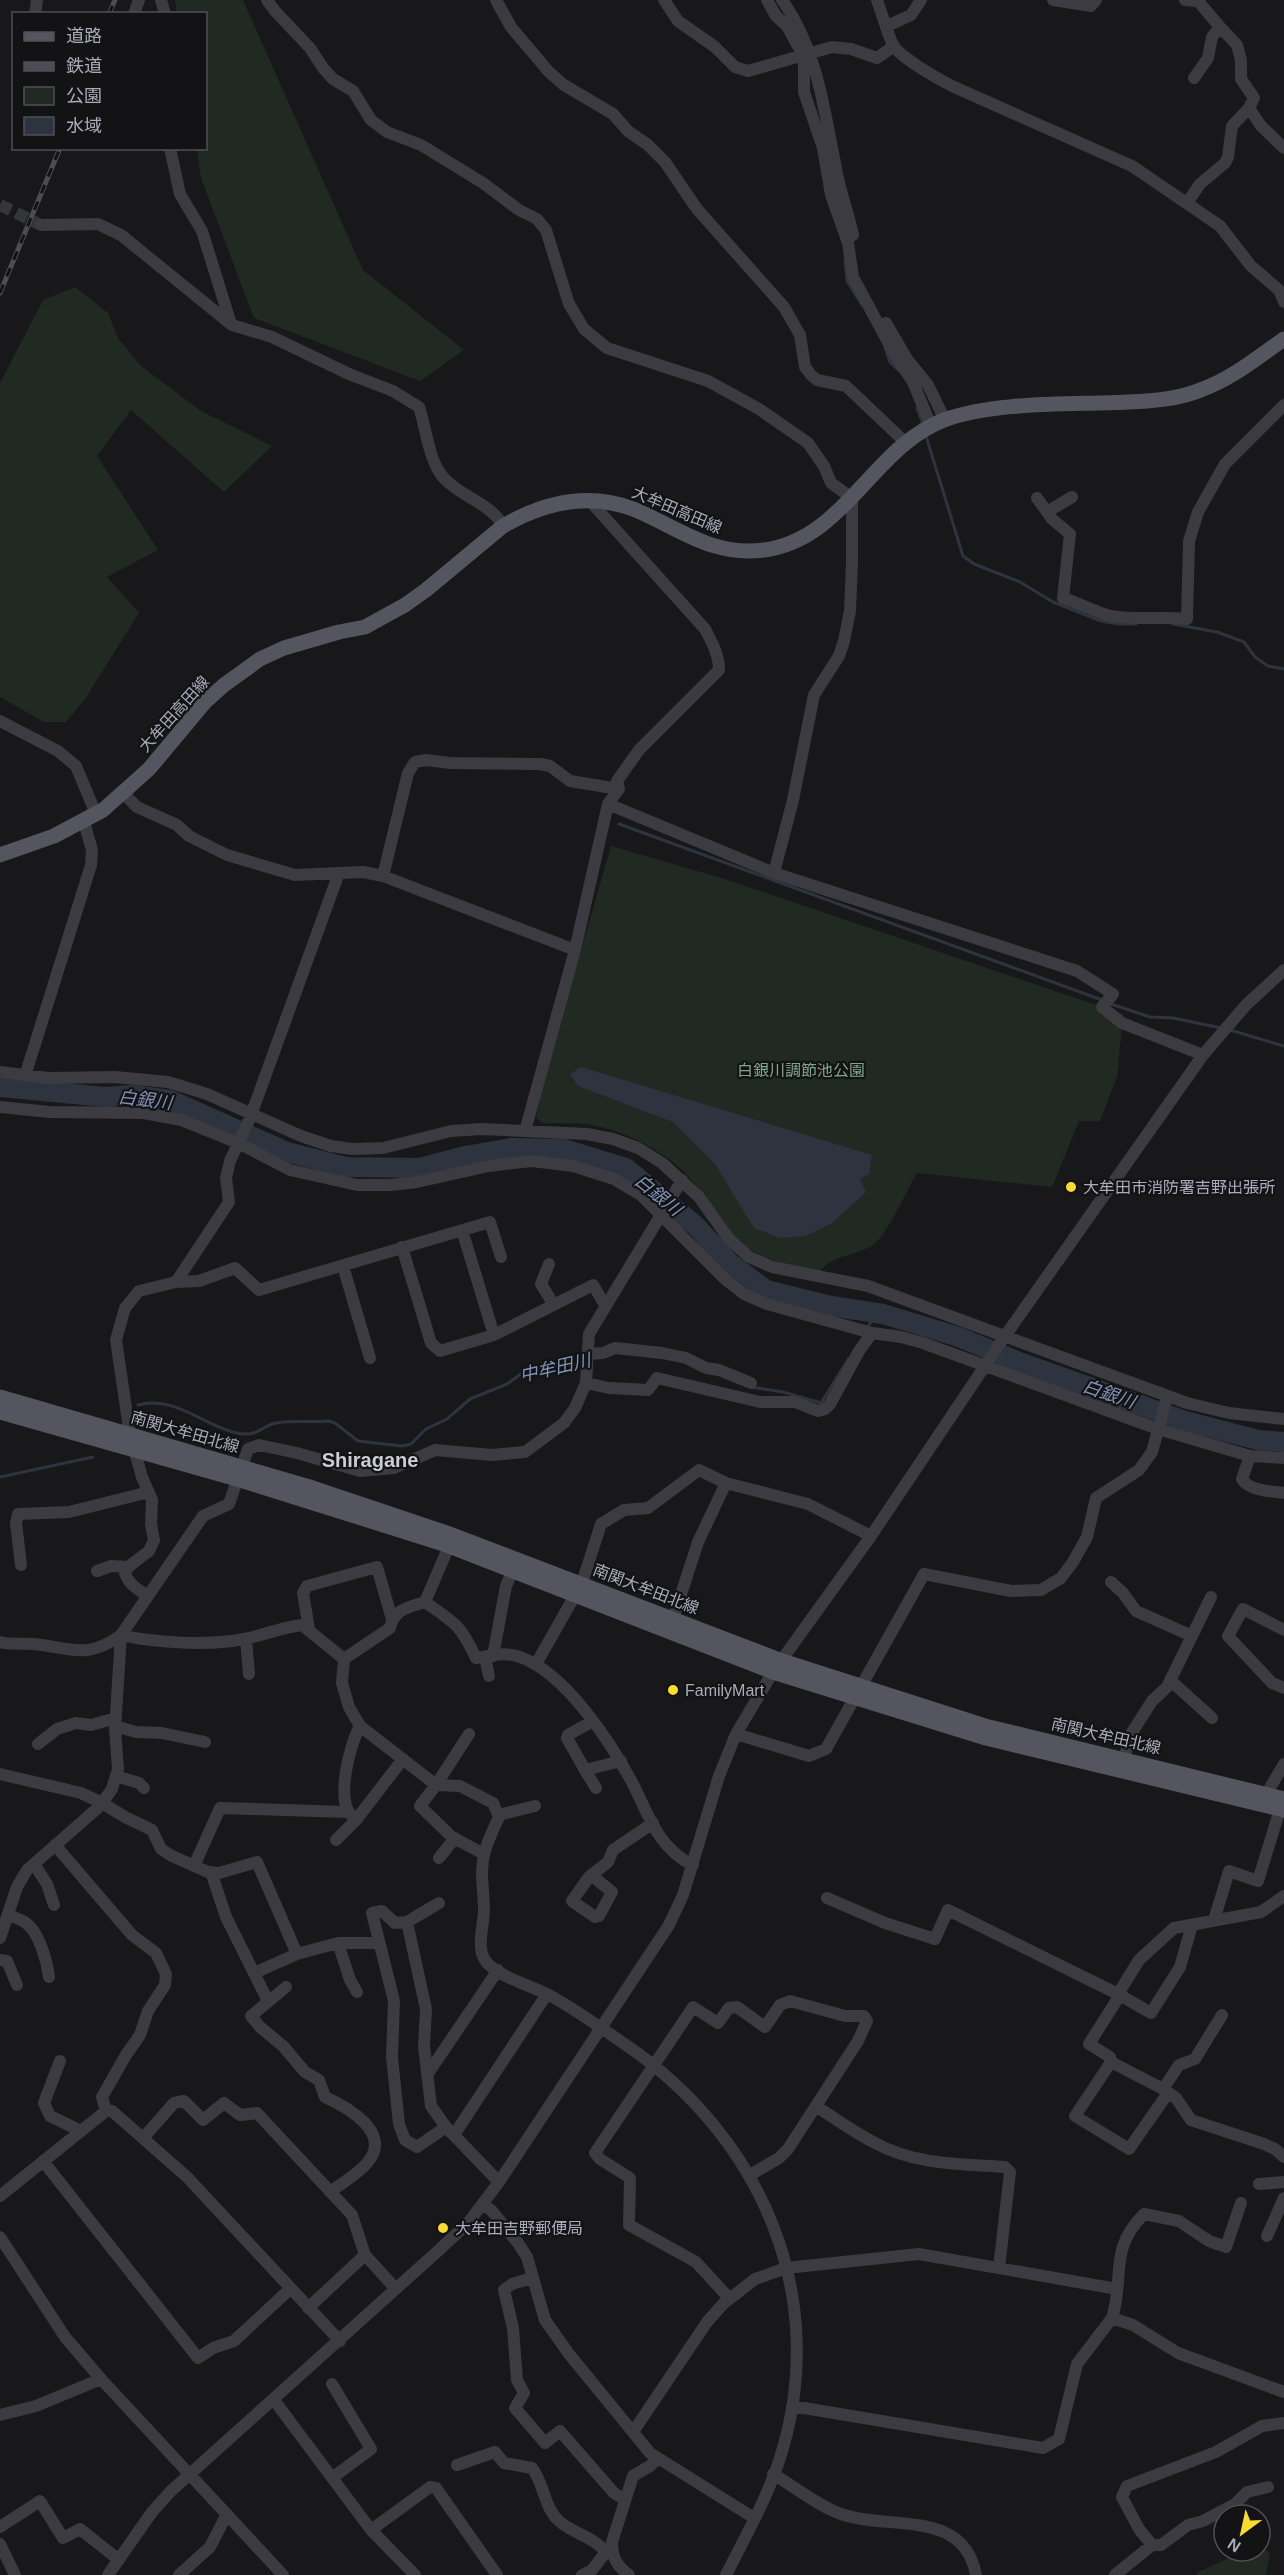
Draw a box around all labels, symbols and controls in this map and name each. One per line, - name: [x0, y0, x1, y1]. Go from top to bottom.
- legend: [12, 12, 207, 150]
- text: 道路: [66, 26, 102, 46]
- text: 鉄道: [66, 56, 102, 76]
- text: 公園: [66, 86, 102, 106]
- text: 水域: [66, 116, 102, 136]
- street label: 大牟田高田線: [629, 483, 725, 537]
- street label: 大牟田高田線: [136, 673, 212, 755]
- park label: 白銀川調節池公園: [737, 1062, 865, 1079]
- water label: 白銀川: [117, 1087, 175, 1113]
- water label: 白銀川: [631, 1170, 687, 1221]
- place label: 大牟田市消防署吉野出張所: [1083, 1179, 1275, 1196]
- marker: 大牟田市消防署吉野出張所: [1064, 1180, 1078, 1194]
- water label: 中牟田川: [518, 1350, 594, 1386]
- water label: 白銀川: [1080, 1376, 1140, 1413]
- street label: 南関大牟田北線: [129, 1408, 241, 1456]
- district label: Shiragane: [322, 1449, 418, 1471]
- street label: 南関大牟田北線: [591, 1561, 701, 1617]
- place label: FamilyMart: [685, 1682, 765, 1699]
- marker: FamilyMart: [666, 1683, 680, 1697]
- street label: 南関大牟田北線: [1050, 1715, 1162, 1757]
- place label: 大牟田吉野郵便局: [455, 2220, 583, 2237]
- marker: 大牟田吉野郵便局: [436, 2221, 450, 2235]
- north arrow: [1212, 2503, 1272, 2563]
- text: N: [1225, 2535, 1244, 2555]

